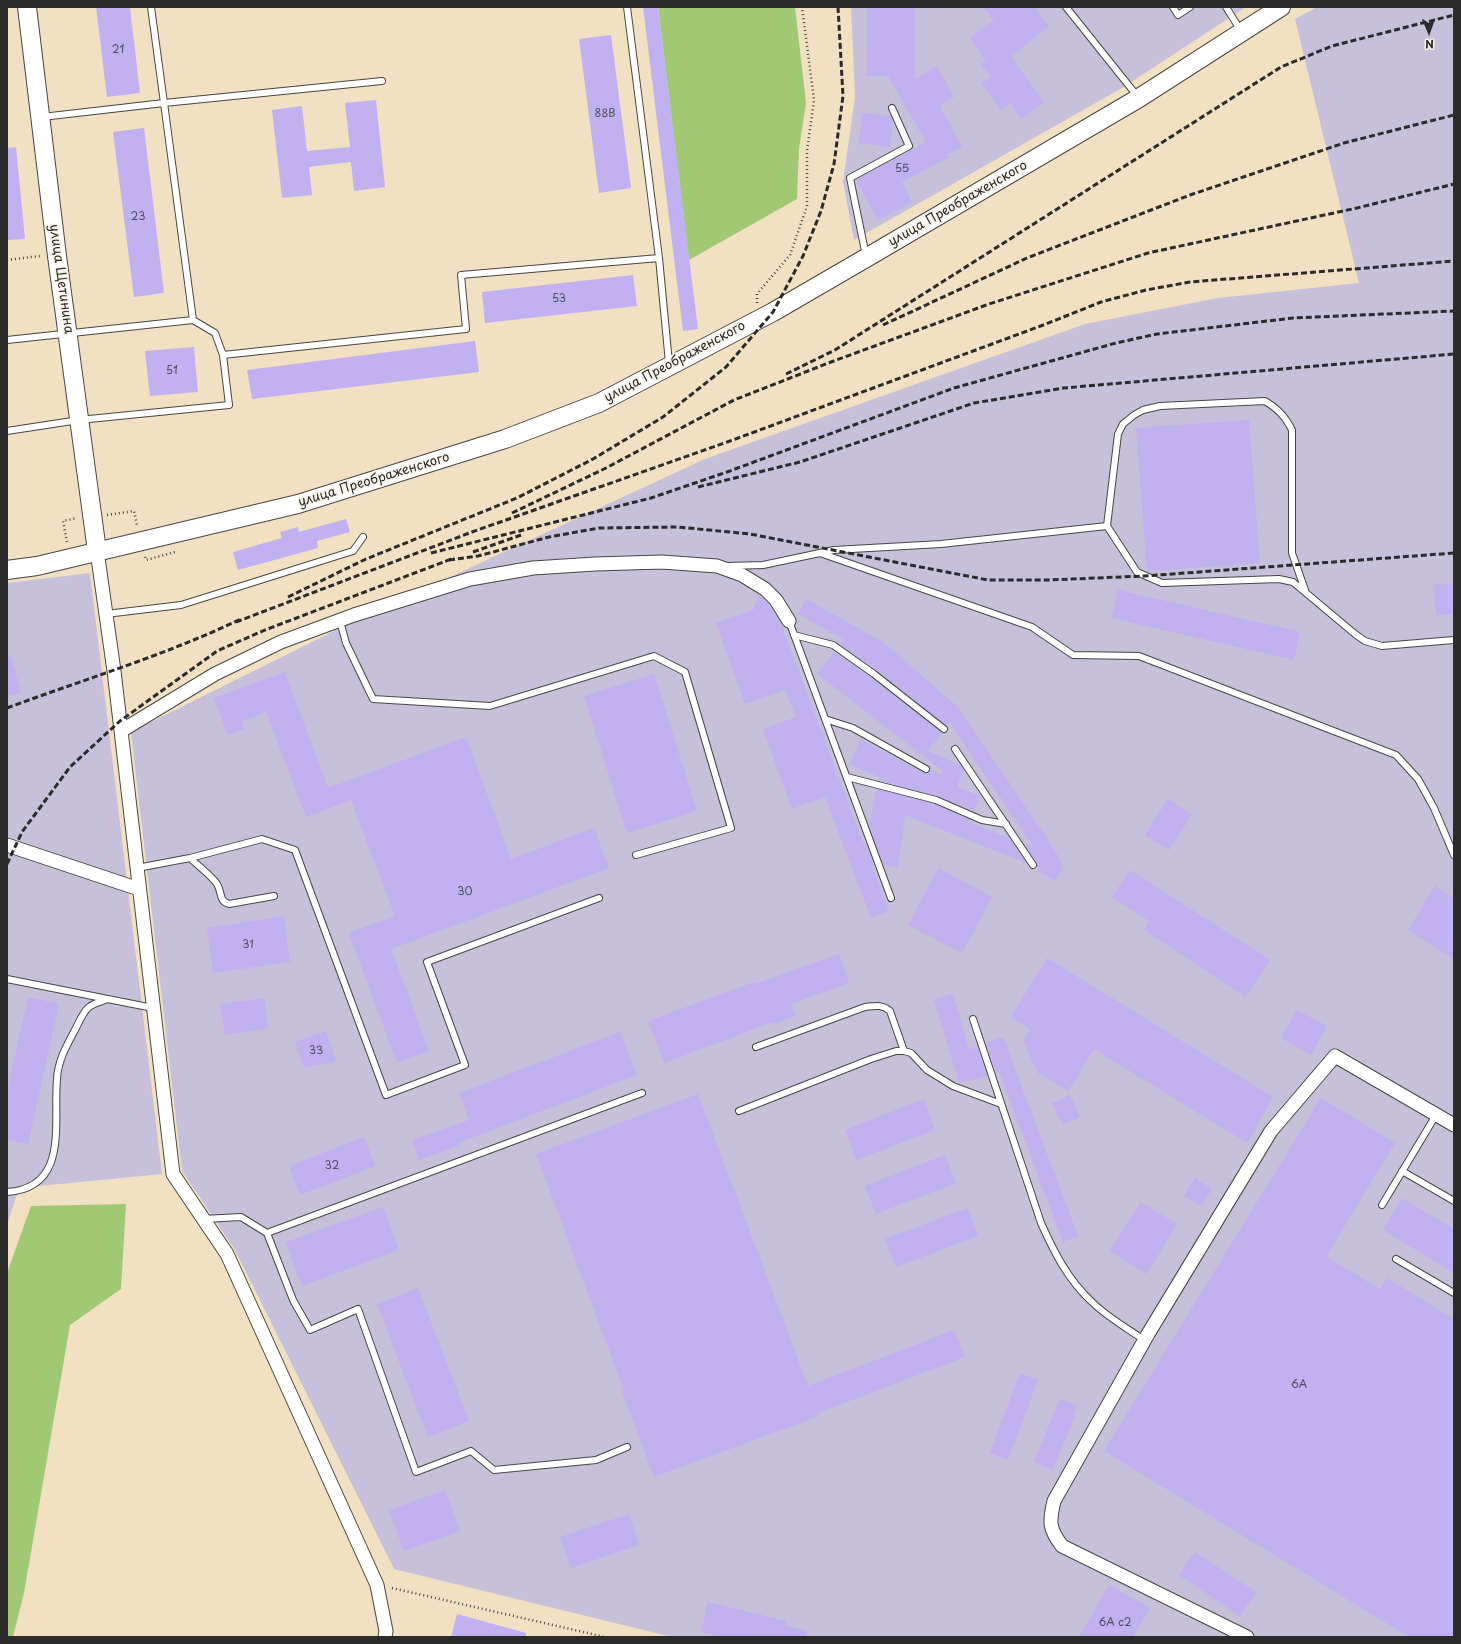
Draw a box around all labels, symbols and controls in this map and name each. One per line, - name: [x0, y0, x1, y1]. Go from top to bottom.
- north arrow: [1409, 12, 1449, 52]
- text: N: [1425, 36, 1434, 53]
- house number: 21: [112, 43, 124, 57]
- house number: 88В: [595, 107, 615, 121]
- street label: улица Преображенского: [886, 158, 1030, 250]
- house number: 55: [895, 162, 909, 176]
- house number: 23: [131, 210, 145, 224]
- street label: улица Щетинина: [46, 223, 76, 335]
- house number: 53: [552, 292, 566, 306]
- street label: улица Преображенского: [602, 318, 748, 406]
- house number: 51: [166, 364, 178, 378]
- street label: улица Преображенского: [296, 450, 452, 510]
- house number: 30: [457, 885, 473, 899]
- house number: 31: [242, 938, 254, 952]
- house number: 33: [309, 1044, 323, 1058]
- house number: 32: [325, 1159, 339, 1173]
- house number: 6А: [1291, 1378, 1307, 1392]
- house number: 6А с2: [1098, 1616, 1132, 1630]

